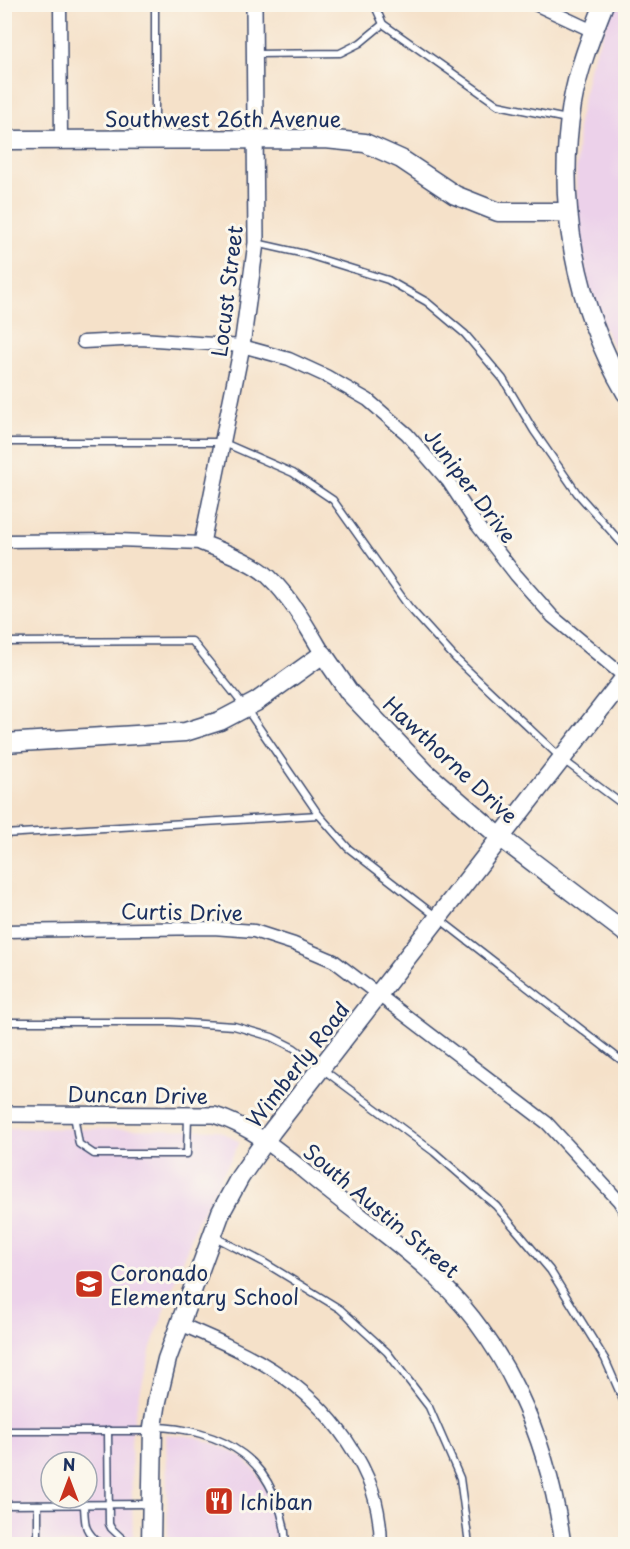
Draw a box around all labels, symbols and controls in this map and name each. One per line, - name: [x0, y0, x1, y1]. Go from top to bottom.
- street label: Southwest 26th Avenue: [105, 102, 341, 134]
- street label: Locust Street: [202, 223, 250, 359]
- street label: Juniper Drive: [417, 421, 525, 549]
- street label: Hawthorne Drive: [376, 688, 526, 830]
- street label: Curtis Drive: [121, 894, 243, 928]
- street label: Wimberly Road: [238, 994, 356, 1134]
- street label: Duncan Drive: [67, 1077, 209, 1111]
- street label: South Austin Street: [297, 1135, 467, 1285]
- place label: Coronado Elementary School: [110, 1256, 299, 1312]
- school or university icon: Coronado Elementary School: [73, 1268, 105, 1300]
- north arrow: [39, 1450, 99, 1510]
- text: N: [63, 1452, 75, 1476]
- restaurant icon: Ichiban: [203, 1485, 235, 1517]
- place label: Ichiban: [240, 1485, 313, 1517]

